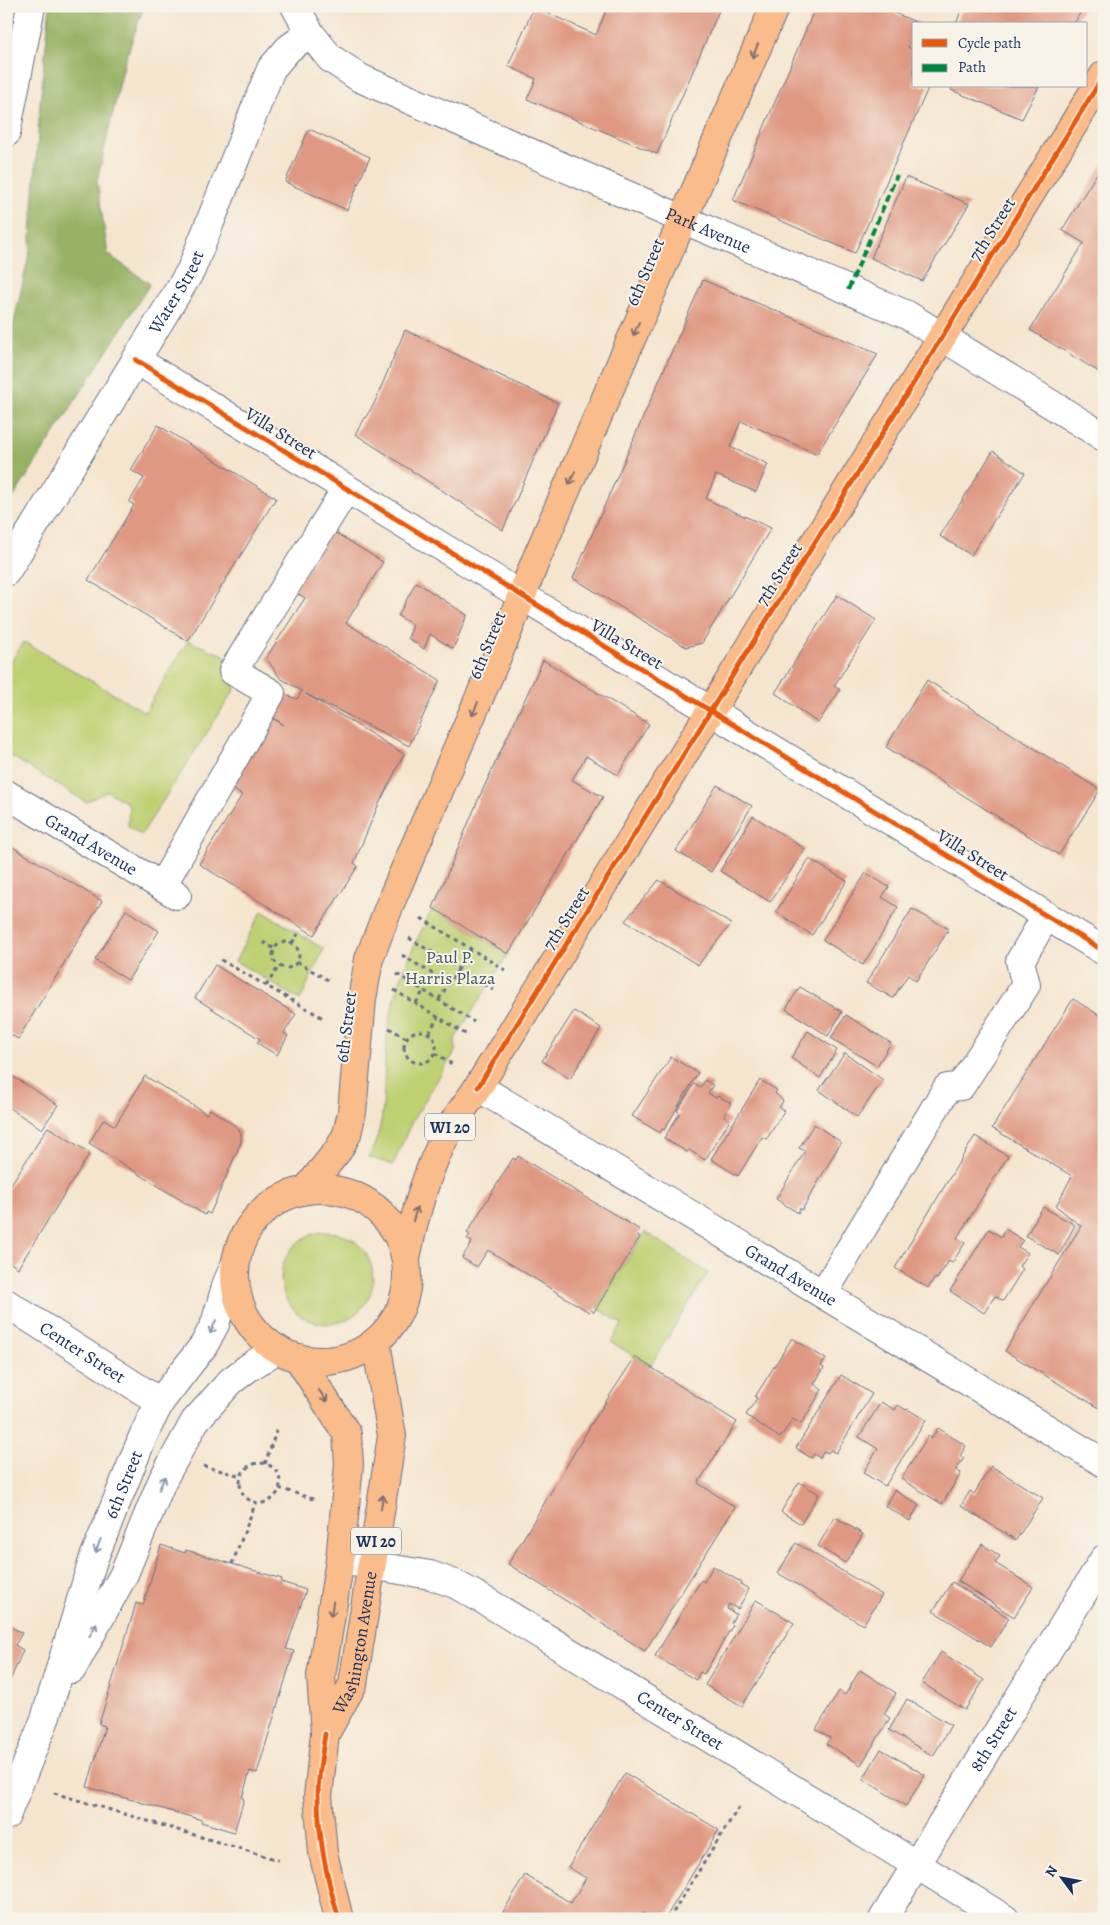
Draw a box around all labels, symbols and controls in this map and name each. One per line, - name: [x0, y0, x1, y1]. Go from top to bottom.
- legend: [912, 22, 1088, 88]
- text: Cycle path: [958, 33, 1021, 53]
- one-way arrow: [750, 43, 760, 58]
- text: Path: [958, 57, 986, 77]
- street label: 7th Street: [963, 193, 1021, 265]
- street label: Park Avenue: [662, 201, 755, 259]
- street label: 6th Street: [620, 234, 670, 310]
- street label: Water Street: [142, 247, 210, 339]
- one-way arrow: [631, 321, 641, 336]
- street label: Villa Street: [240, 401, 321, 464]
- one-way arrow: [566, 470, 576, 485]
- street label: 7th Street: [750, 538, 808, 610]
- street label: 6th Street: [462, 607, 512, 683]
- street label: Villa Street: [586, 613, 668, 675]
- one-way arrow: [469, 701, 479, 716]
- street label: Grand Avenue: [41, 808, 142, 881]
- street label: Villa Street: [932, 823, 1013, 886]
- street label: 7th Street: [537, 882, 595, 954]
- park label: Paul P. Harris Plaza: [405, 945, 496, 990]
- street label: 6th Street: [330, 990, 362, 1064]
- road number: WI 20: [425, 1114, 475, 1140]
- one-way arrow: [411, 1207, 421, 1223]
- street label: Grand Avenue: [740, 1238, 841, 1312]
- street label: Center Street: [35, 1316, 130, 1389]
- one-way arrow: [208, 1319, 218, 1334]
- one-way arrow: [318, 1389, 328, 1403]
- street label: 6th Street: [99, 1447, 148, 1522]
- one-way arrow: [157, 1476, 167, 1491]
- one-way arrow: [377, 1495, 387, 1511]
- road number: WI 20: [351, 1528, 401, 1554]
- one-way arrow: [93, 1538, 102, 1554]
- street label: Washington Avenue: [326, 1570, 383, 1719]
- one-way arrow: [327, 1600, 337, 1616]
- one-way arrow: [89, 1623, 99, 1638]
- street label: Center Street: [632, 1684, 728, 1756]
- street label: 8th Street: [964, 1702, 1023, 1776]
- north arrow: [1038, 1852, 1088, 1902]
- text: N: [1041, 1862, 1062, 1881]

